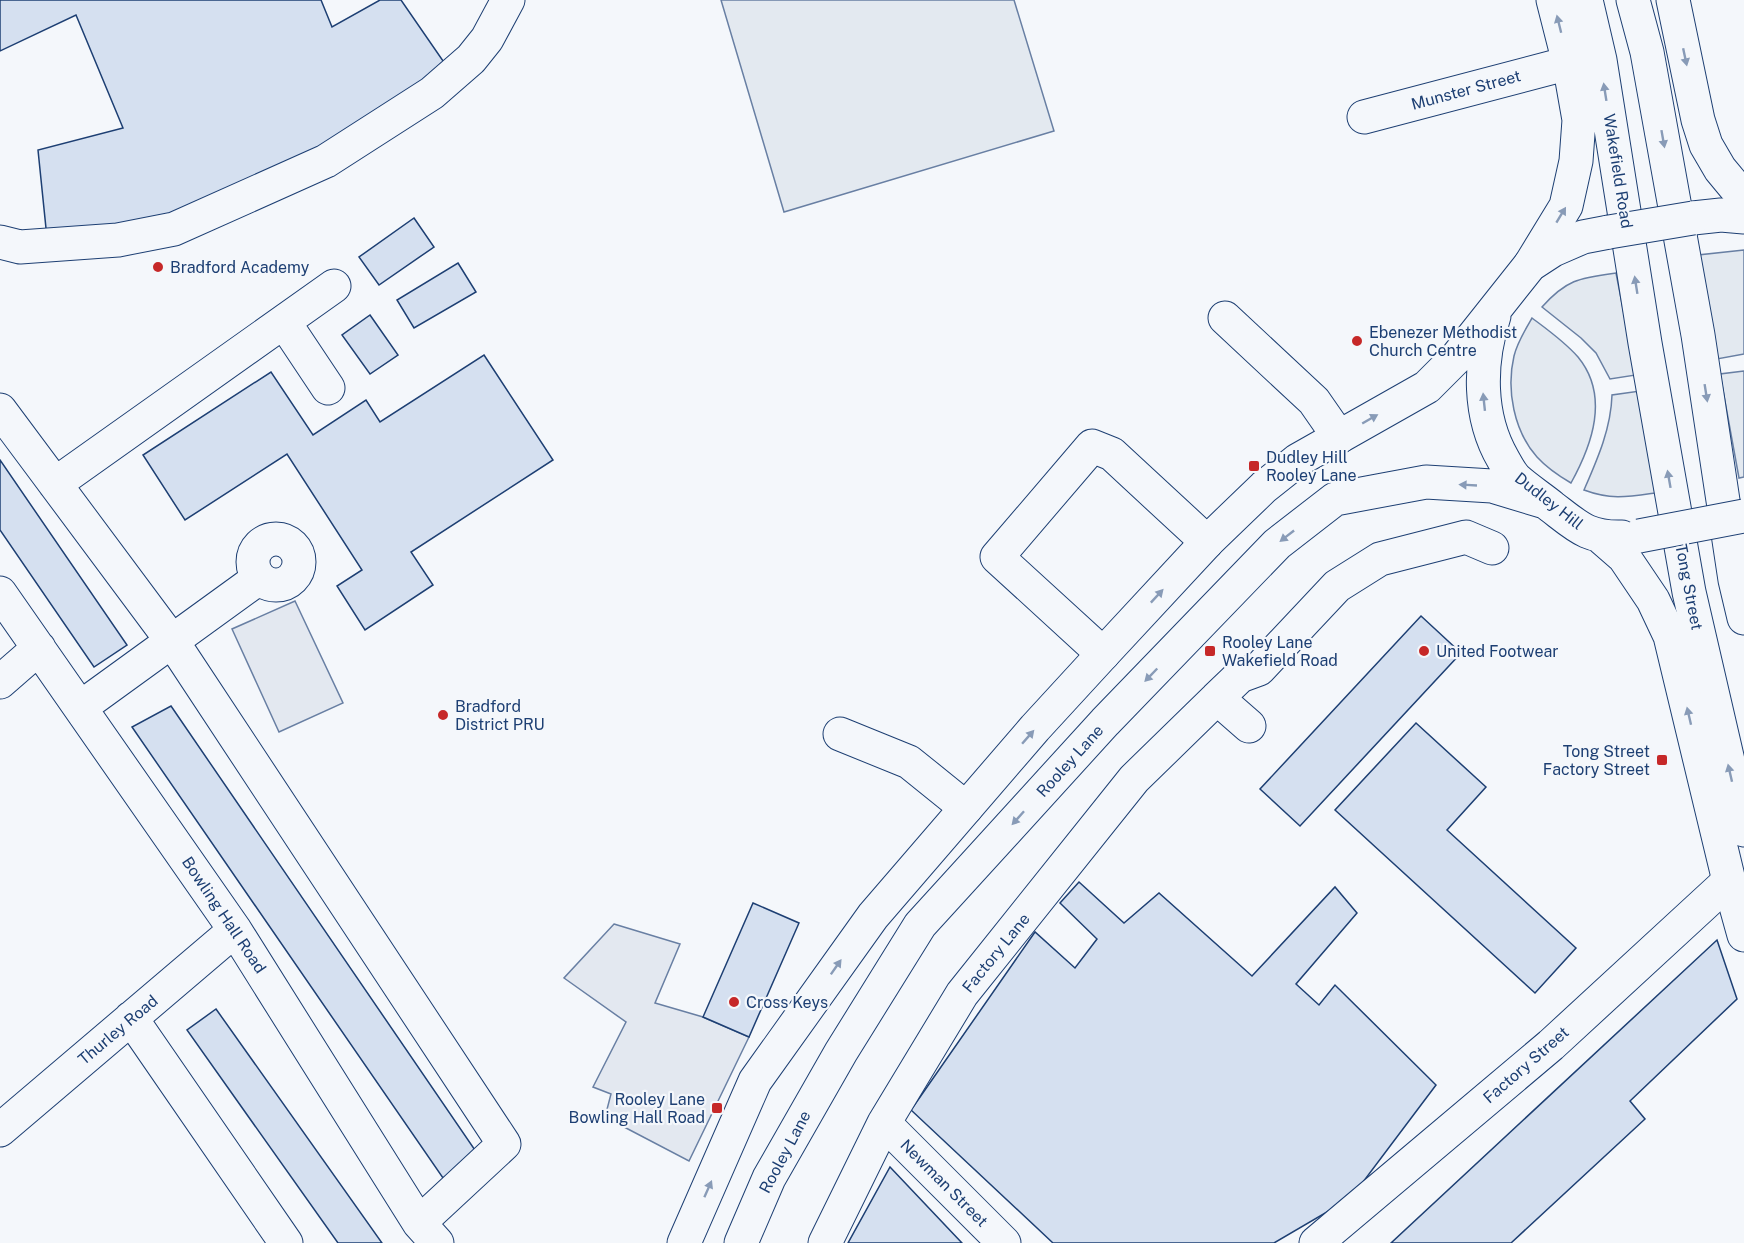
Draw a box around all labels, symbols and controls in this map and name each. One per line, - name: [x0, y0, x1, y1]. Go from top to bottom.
- one-way arrow: [1554, 15, 1563, 33]
- one-way arrow: [1681, 48, 1690, 67]
- street label: Munster Street: [1409, 66, 1523, 114]
- one-way arrow: [1600, 83, 1609, 102]
- street label: Wakefield Road: [1600, 112, 1636, 230]
- one-way arrow: [1658, 130, 1667, 149]
- one-way arrow: [1556, 207, 1567, 223]
- place label: Bradford Academy: [170, 258, 310, 277]
- marker: Bradford Academy: [151, 260, 165, 274]
- one-way arrow: [1631, 275, 1640, 294]
- place label: Ebenezer Methodist Church Centre: [1369, 323, 1517, 360]
- marker: Ebenezer Methodist Church Centre: [1350, 334, 1364, 348]
- one-way arrow: [1702, 384, 1711, 403]
- one-way arrow: [1480, 393, 1489, 412]
- one-way arrow: [1362, 414, 1378, 425]
- place label: Dudley Hill Rooley Lane: [1266, 448, 1357, 485]
- marker: Dudley Hill Rooley Lane: [1247, 459, 1261, 473]
- street label: Dudley Hill: [1511, 468, 1587, 534]
- one-way arrow: [1664, 470, 1673, 489]
- one-way arrow: [1459, 480, 1478, 489]
- one-way arrow: [1280, 529, 1295, 541]
- street label: Tong Street: [1671, 542, 1707, 632]
- one-way arrow: [1150, 589, 1163, 604]
- place label: Rooley Lane Wakefield Road: [1222, 633, 1338, 670]
- place label: United Footwear: [1436, 642, 1559, 661]
- marker: Rooley Lane Wakefield Road: [1203, 644, 1217, 658]
- marker: United Footwear: [1417, 644, 1431, 658]
- one-way arrow: [1144, 667, 1158, 681]
- place label: Bradford District PRU: [455, 697, 545, 734]
- one-way arrow: [1684, 706, 1693, 725]
- marker: Bradford District PRU: [436, 708, 450, 722]
- street label: Rooley Lane: [1033, 721, 1107, 801]
- one-way arrow: [1021, 729, 1035, 744]
- place label: Tong Street Factory Street: [1543, 742, 1650, 779]
- marker: Tong Street Factory Street: [1655, 753, 1669, 767]
- one-way arrow: [1725, 764, 1735, 782]
- one-way arrow: [1011, 810, 1025, 825]
- street label: Bowling Hall Road: [178, 853, 270, 977]
- street label: Factory Lane: [958, 909, 1034, 997]
- one-way arrow: [830, 960, 842, 976]
- street label: Thurley Road: [74, 991, 162, 1069]
- place label: Cross Keys: [746, 993, 828, 1012]
- marker: Cross Keys: [727, 995, 741, 1009]
- street label: Factory Street: [1479, 1023, 1573, 1107]
- place label: Rooley Lane Bowling Hall Road: [569, 1090, 705, 1127]
- marker: Rooley Lane Bowling Hall Road: [710, 1101, 724, 1115]
- street label: Rooley Lane: [755, 1108, 815, 1196]
- street label: Newman Street: [896, 1135, 992, 1231]
- one-way arrow: [703, 1180, 713, 1198]

